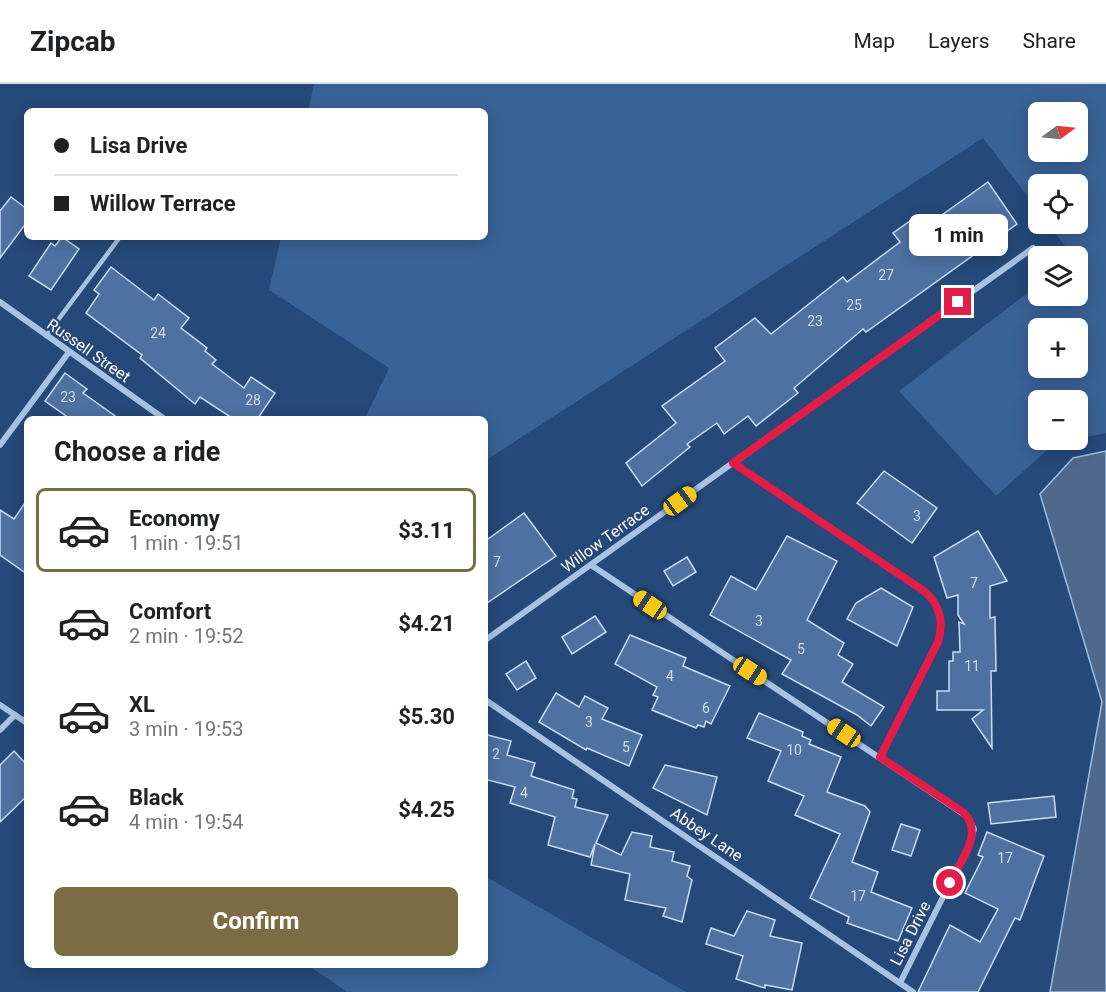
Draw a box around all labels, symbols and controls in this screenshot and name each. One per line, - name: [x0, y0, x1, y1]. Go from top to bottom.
- text: Zipcab: [30, 25, 115, 58]
- text: Map: [853, 29, 895, 53]
- text: Layers: [928, 29, 989, 53]
- text: Share: [1022, 29, 1076, 53]
- north arrow: [1028, 102, 1088, 162]
- map controls: [1028, 102, 1088, 450]
- text: Lisa Drive: [90, 133, 187, 158]
- button: locate: [1028, 174, 1088, 234]
- text: Willow Terrace: [90, 191, 236, 216]
- callout: 1 min: [908, 215, 1008, 257]
- text: 1 min: [933, 223, 984, 247]
- button: layers: [1028, 246, 1088, 306]
- house number: 27: [878, 267, 894, 283]
- route end: [944, 288, 971, 315]
- house number: 25: [846, 297, 862, 313]
- house number: 23: [807, 313, 823, 329]
- street label: Russell Street: [43, 315, 134, 386]
- button: +: [1028, 318, 1088, 378]
- house number: 24: [150, 325, 166, 341]
- house number: 23: [60, 389, 76, 405]
- button: −: [1028, 390, 1088, 450]
- house number: 28: [245, 392, 261, 408]
- text: Choose a ride: [54, 436, 220, 468]
- car: [660, 483, 700, 519]
- street label: Willow Terrace: [558, 500, 653, 577]
- icon: car: [57, 503, 111, 557]
- text: Economy: [129, 506, 220, 531]
- house number: 3: [913, 508, 921, 524]
- text: $3.11: [398, 518, 455, 543]
- text: 1 min · 19:51: [129, 531, 244, 555]
- house number: 7: [493, 554, 501, 570]
- house number: 7: [970, 575, 978, 591]
- car: [630, 587, 670, 623]
- icon: car: [57, 596, 111, 650]
- text: Comfort: [129, 599, 211, 624]
- text: $4.21: [398, 611, 455, 636]
- house number: 3: [755, 613, 763, 629]
- text: 2 min · 19:52: [129, 624, 244, 648]
- house number: 5: [797, 641, 805, 657]
- car: [730, 654, 770, 688]
- house number: 11: [964, 658, 980, 674]
- house number: 4: [666, 668, 674, 684]
- icon: car: [57, 689, 111, 743]
- text: XL: [129, 692, 155, 717]
- house number: 6: [702, 700, 710, 716]
- text: $5.30: [398, 704, 455, 729]
- house number: 3: [585, 714, 593, 730]
- car: [824, 715, 864, 751]
- text: 3 min · 19:53: [129, 717, 244, 741]
- house number: 5: [622, 739, 630, 755]
- house number: 10: [786, 742, 802, 758]
- house number: 2: [492, 746, 500, 762]
- icon: car: [57, 782, 111, 836]
- text: Black: [129, 785, 184, 810]
- house number: 4: [520, 785, 528, 801]
- text: $4.25: [398, 797, 455, 822]
- street label: Abbey Lane: [667, 803, 746, 865]
- text: 4 min · 19:54: [129, 810, 244, 834]
- house number: 17: [997, 850, 1013, 866]
- route start: [936, 869, 963, 896]
- button: Confirm: [54, 887, 458, 956]
- house number: 17: [850, 888, 866, 904]
- street label: Lisa Drive: [886, 898, 935, 968]

